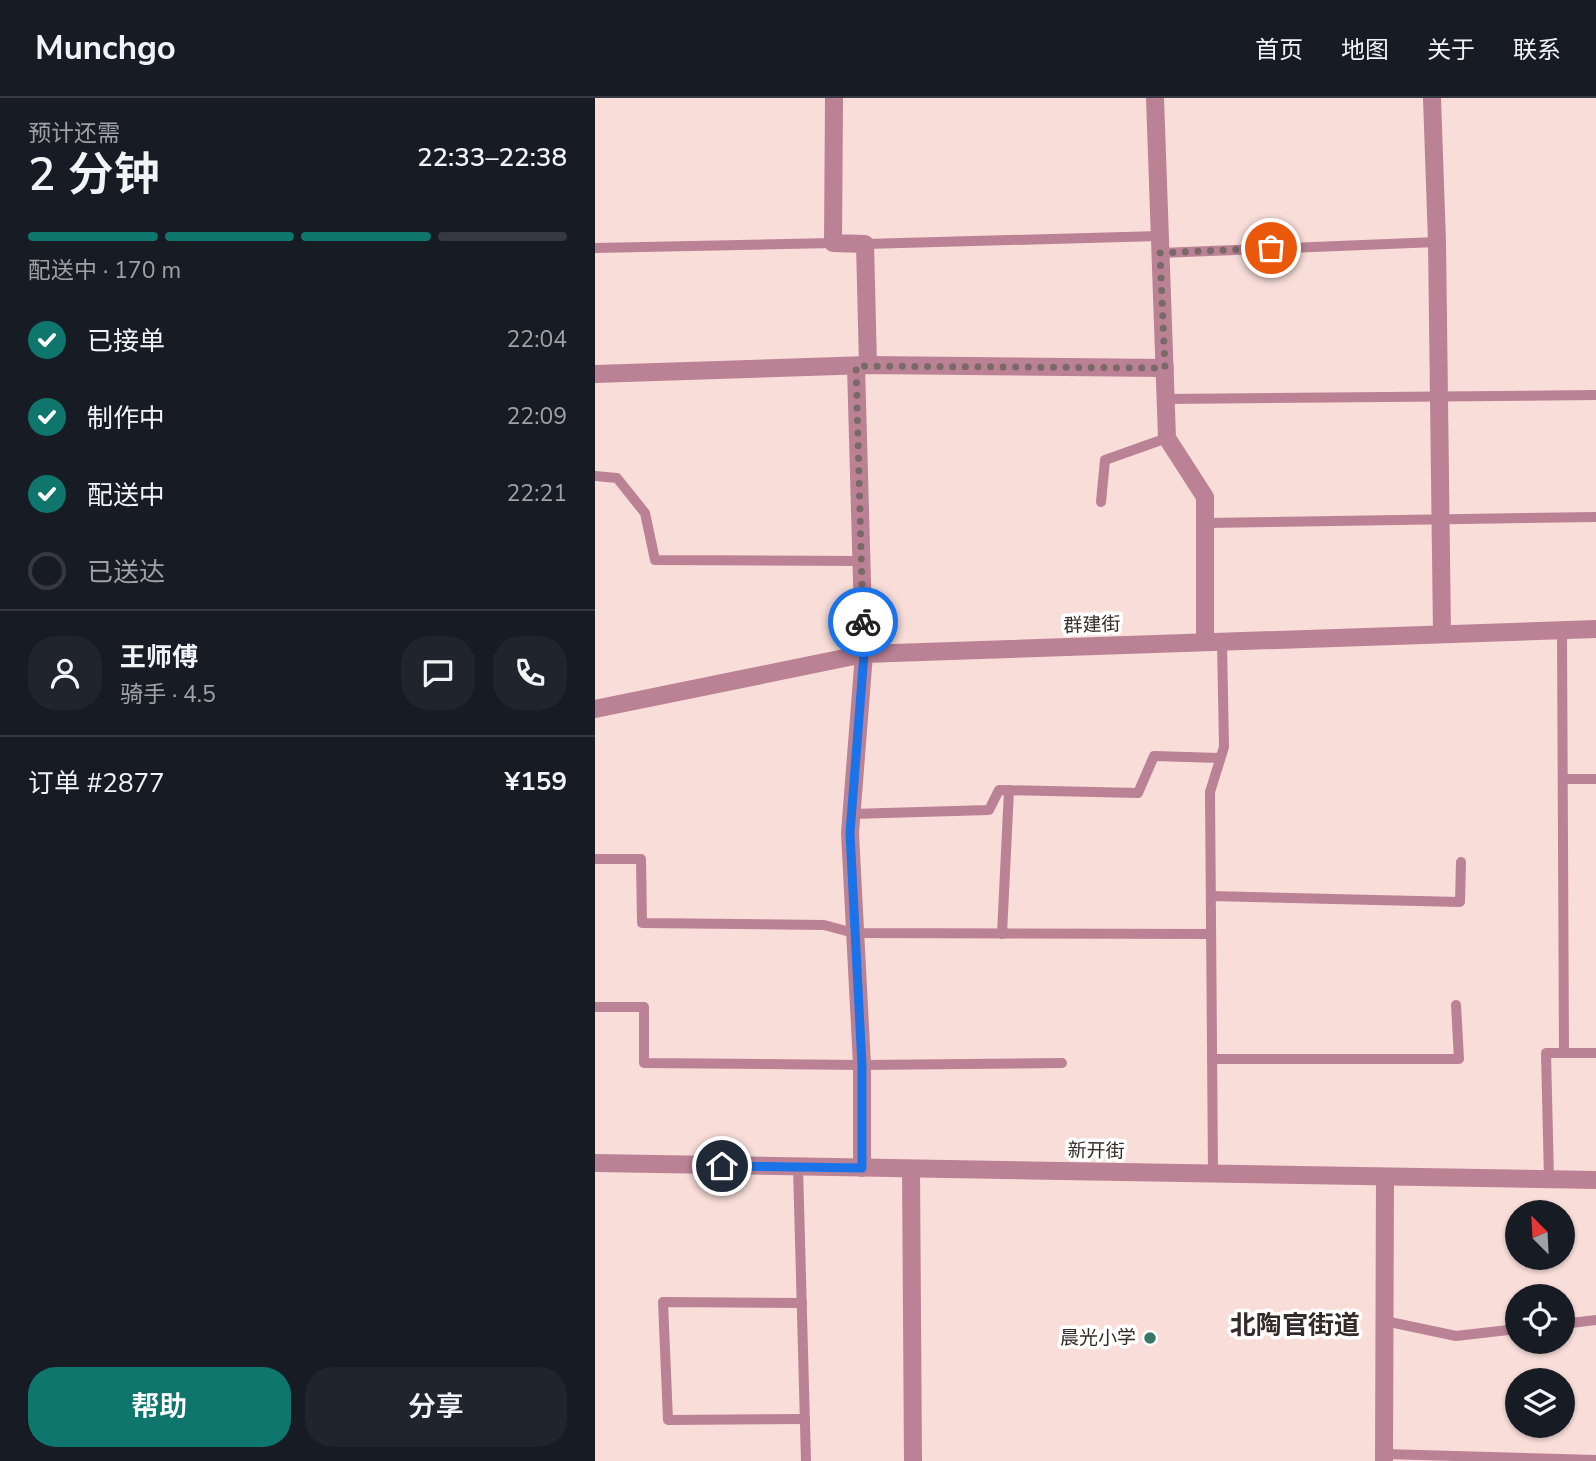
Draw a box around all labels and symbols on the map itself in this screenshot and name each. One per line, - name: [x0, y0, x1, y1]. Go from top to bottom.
- pin: [1241, 218, 1301, 278]
- courier: [828, 587, 898, 657]
- street label: 群建街: [1063, 611, 1121, 639]
- pin: [692, 1136, 752, 1196]
- street label: 新开街: [1067, 1138, 1125, 1164]
- north arrow: [1505, 1200, 1575, 1270]
- district label: 北陶官街道: [1230, 1308, 1360, 1343]
- place label: 晨光小学: [1060, 1325, 1136, 1351]
- marker: 晨光小学: [1142, 1330, 1158, 1346]

